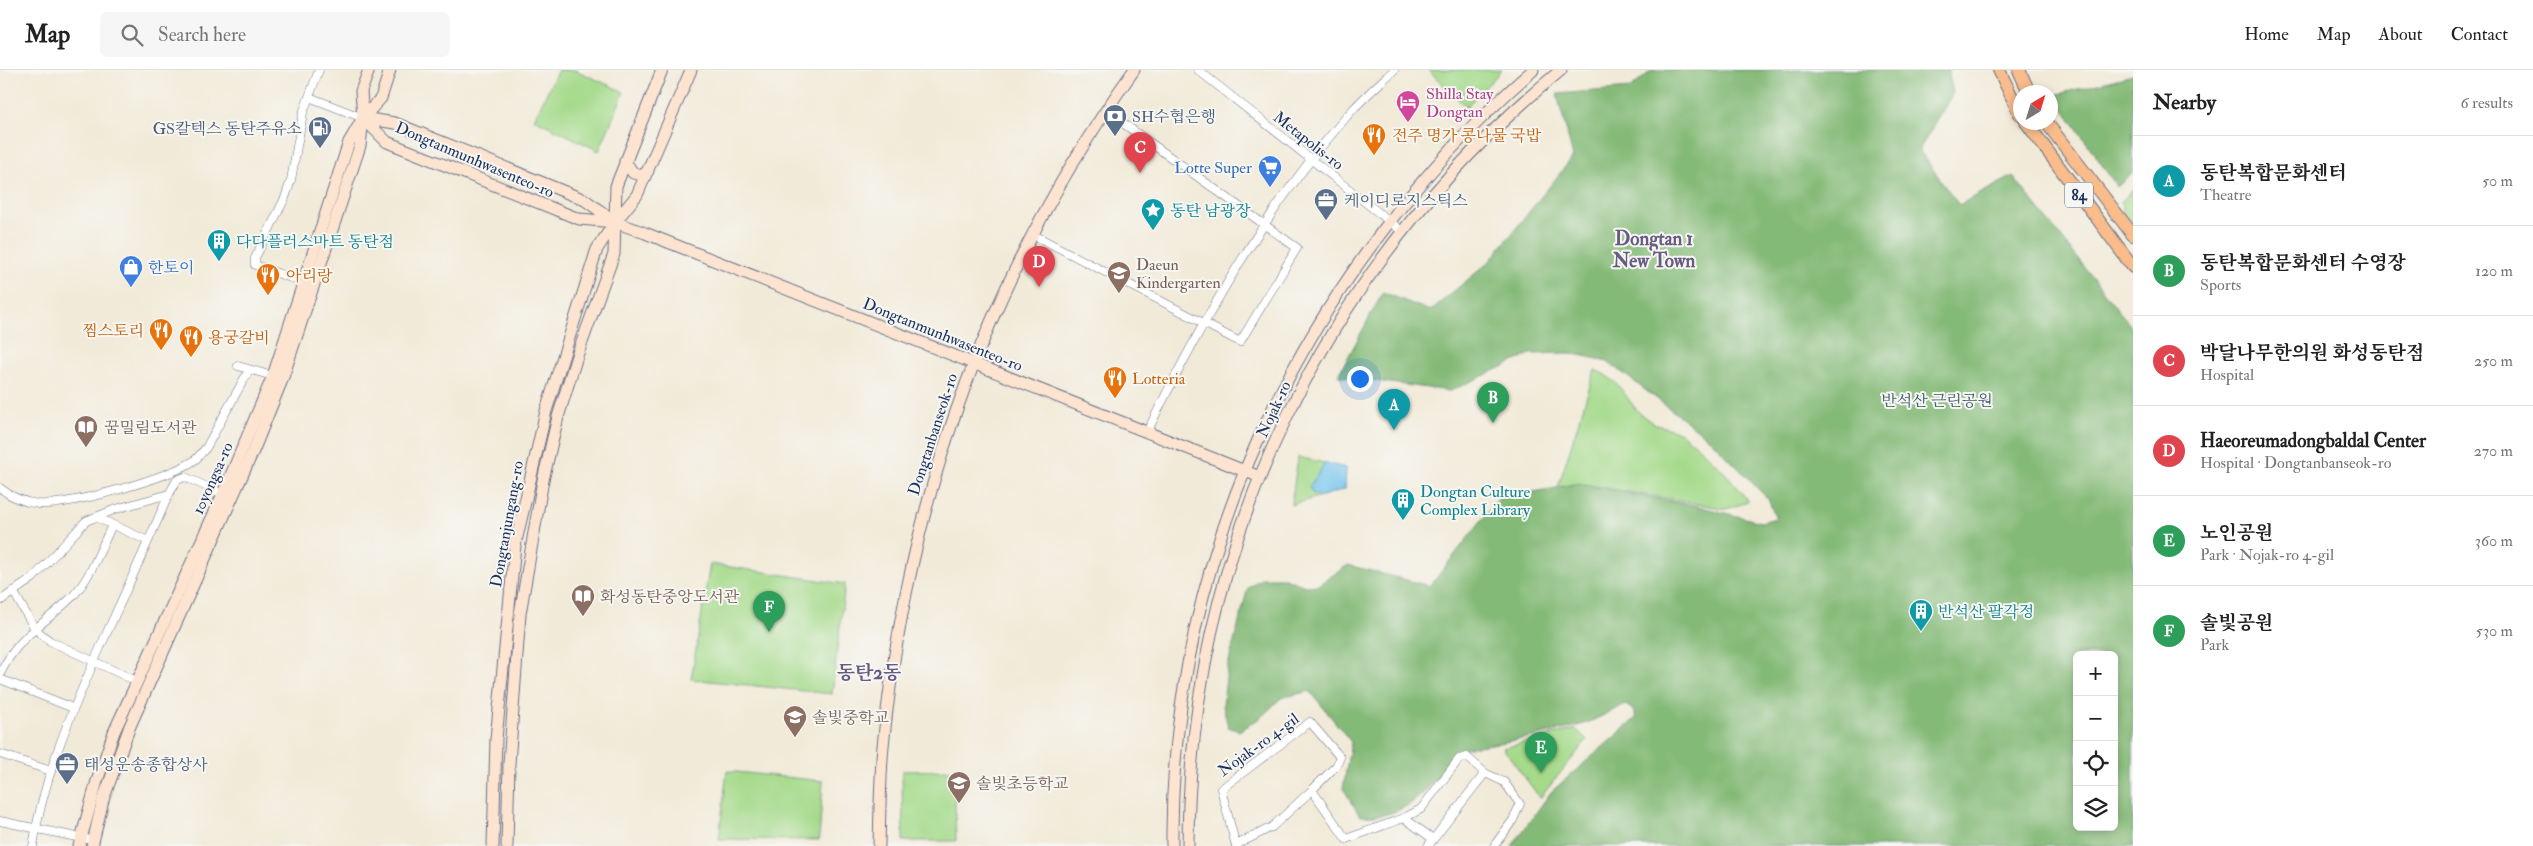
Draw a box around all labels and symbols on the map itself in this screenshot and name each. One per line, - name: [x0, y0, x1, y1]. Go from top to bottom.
- place label: Shilla Stay Dongtan: [1426, 84, 1494, 122]
- north arrow: [2013, 85, 2058, 130]
- hotel icon: Shilla Stay Dongtan: [1395, 89, 1421, 123]
- bank icon: SH수협은행: [1102, 103, 1128, 137]
- place label: SH수협은행: [1132, 107, 1216, 127]
- street label: Metapolis-ro: [1269, 107, 1348, 175]
- fuel station icon: GS칼텍스 동탄주유소: [307, 115, 333, 149]
- street label: Dongtanmunhwasenteo-ro: [392, 117, 557, 203]
- place label: GS칼텍스 동탄주유소: [153, 119, 302, 139]
- restaurant icon: 전주 명가 콩나물 국밥: [1361, 122, 1387, 156]
- place label: 전주 명가 콩나물 국밥: [1392, 126, 1542, 146]
- pin: C: [1124, 132, 1156, 173]
- supermarket icon: Lotte Super: [1257, 154, 1283, 188]
- place label: Lotte Super: [1174, 158, 1252, 179]
- road number: 84: [2065, 182, 2093, 208]
- office icon: 케이디로지스틱스: [1313, 187, 1339, 221]
- place label: 케이디로지스틱스: [1344, 191, 1468, 211]
- place icon: 동탄 남광장: [1140, 197, 1166, 231]
- place label: 동탄 남광장: [1170, 201, 1251, 221]
- district label: Dongtan 1 New Town: [1612, 227, 1695, 273]
- building icon: 다다플러스마트 동탄점: [206, 228, 232, 262]
- place label: 다다플러스마트 동탄점: [236, 232, 394, 252]
- pin: D: [1023, 246, 1055, 287]
- shop icon: 한토이: [118, 254, 144, 288]
- place label: Daeun Kindergarten: [1136, 255, 1221, 293]
- place label: 한토이: [148, 258, 194, 278]
- school or university icon: Daeun Kindergarten: [1106, 260, 1132, 294]
- restaurant icon: 아리랑: [255, 262, 281, 296]
- place label: 아리랑: [286, 266, 333, 286]
- street label: Dongtanmunhwasenteo-ro: [860, 294, 1026, 376]
- restaurant icon: 찜스토리: [148, 317, 174, 351]
- place label: 찜스토리: [82, 321, 144, 341]
- restaurant icon: 용궁갈비: [178, 324, 204, 358]
- place label: 용궁갈비: [208, 328, 270, 348]
- restaurant icon: Lotteria: [1102, 365, 1128, 399]
- your location: [1347, 366, 1373, 392]
- place label: Lotteria: [1132, 369, 1186, 389]
- street label: Dongtanbanseok-ro: [904, 370, 962, 498]
- street label: Nojak-ro: [1252, 378, 1296, 441]
- pin: B: [1477, 382, 1509, 423]
- pin: A: [1378, 389, 1410, 430]
- park label: 반석산 근린공원: [1881, 391, 1993, 411]
- library icon: 꿈밀림도서관: [73, 414, 99, 448]
- place label: 꿈밀림도서관: [104, 418, 197, 438]
- street label: 10yongsa-ro: [188, 439, 238, 518]
- street label: Dongtanjungang-ro: [486, 459, 528, 589]
- place label: Dongtan Culture Complex Library: [1420, 482, 1531, 521]
- building icon: Dongtan Culture Complex Library: [1390, 487, 1416, 521]
- library icon: 화성동탄중앙도서관: [570, 583, 596, 617]
- place label: 화성동탄중앙도서관: [600, 587, 740, 607]
- pin: F: [753, 591, 785, 632]
- building icon: 반석산 팔각정: [1908, 598, 1934, 632]
- place label: 반석산 팔각정: [1938, 602, 2034, 622]
- district label: 동탄2동: [837, 661, 901, 685]
- school or university icon: 솔빛중학교: [782, 704, 808, 738]
- place label: 솔빛중학교: [812, 708, 889, 728]
- street label: Nojak-ro 4-gil: [1214, 709, 1303, 781]
- pin: E: [1525, 732, 1557, 773]
- office icon: 태성운송종합상사: [54, 751, 80, 785]
- place label: 태성운송종합상사: [84, 755, 208, 775]
- school or university icon: 솔빛초등학교: [946, 770, 972, 804]
- place label: 솔빛초등학교: [976, 774, 1069, 794]

